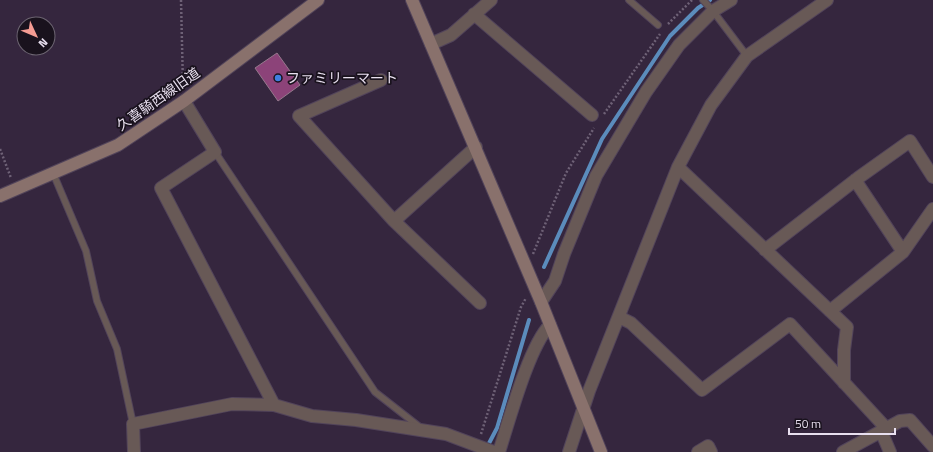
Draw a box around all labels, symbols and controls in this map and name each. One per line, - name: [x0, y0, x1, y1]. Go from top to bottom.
- north arrow: [16, 16, 56, 56]
- text: N: [35, 35, 52, 51]
- street label: 久喜騎西線旧道: [112, 62, 204, 135]
- place label: ファミリーマート: [286, 67, 398, 88]
- marker: ファミリーマート: [273, 73, 283, 83]
- scale bar: [789, 410, 895, 436]
- text: 50 m: [795, 414, 821, 433]

